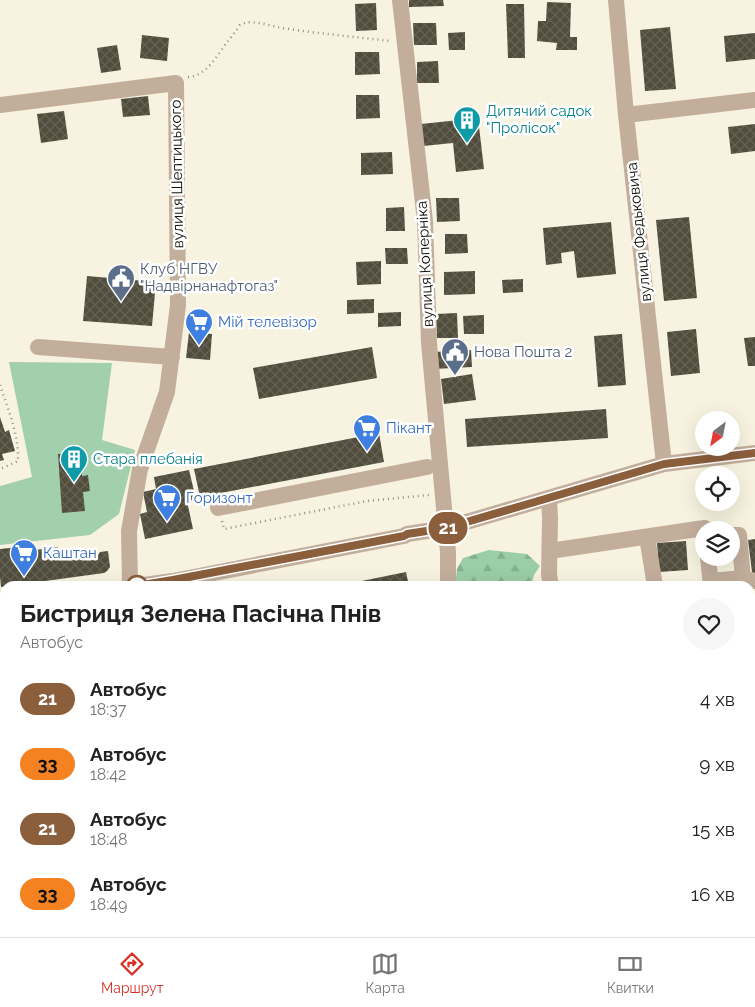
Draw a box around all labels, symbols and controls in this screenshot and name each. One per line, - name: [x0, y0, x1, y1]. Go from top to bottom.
- street label: вулиця Шептицького: [167, 99, 187, 249]
- place label: Дитячий садок "Пролісок": [486, 102, 592, 137]
- building icon: Дитячий садок "Пролісок": [452, 105, 482, 144]
- street label: вулиця Федьковича: [623, 161, 655, 303]
- street label: вулиця Коперніка: [413, 200, 437, 328]
- place label: Клуб НГВУ "Надвірнанафтогаз": [140, 260, 278, 295]
- public building icon: Клуб НГВУ "Надвірнанафтогаз": [106, 263, 136, 302]
- supermarket icon: Мій телевізор: [184, 307, 214, 346]
- place label: Мій телевізор: [218, 313, 317, 331]
- public building icon: Нова Пошта 2: [440, 337, 470, 376]
- place label: Нова Пошта 2: [474, 343, 573, 361]
- north arrow: [695, 411, 740, 456]
- map controls: [695, 411, 740, 566]
- supermarket icon: Пікант: [352, 413, 382, 452]
- place label: Пікант: [386, 419, 432, 437]
- building icon: Стара плебанія: [59, 444, 89, 483]
- place label: Стара плебанія: [93, 450, 203, 468]
- button: locate: [695, 466, 740, 511]
- supermarket icon: Горизонт: [152, 483, 182, 522]
- place label: Горизонт: [186, 489, 253, 507]
- line badge: 21: [426, 512, 470, 544]
- text: 21: [438, 517, 458, 538]
- button: layers: [695, 521, 740, 566]
- supermarket icon: Каштан: [9, 538, 39, 577]
- place label: Каштан: [43, 544, 97, 562]
- unlabelled marker: [126, 575, 148, 597]
- button: heart: [683, 598, 735, 650]
- text: Бистриця Зелена Пасічна Пнів: [20, 599, 381, 628]
- text: Автобус: [20, 633, 83, 652]
- text: Автобус: [90, 678, 167, 700]
- text: 21: [38, 688, 57, 709]
- text: 4 хв: [700, 688, 735, 710]
- text: 18:37: [90, 700, 126, 719]
- text: Автобус: [90, 743, 167, 765]
- text: 33: [37, 753, 58, 774]
- text: 9 хв: [699, 753, 735, 775]
- text: 18:42: [90, 765, 126, 784]
- text: Автобус: [90, 808, 167, 830]
- text: 21: [38, 818, 57, 839]
- text: 15 хв: [692, 818, 735, 840]
- text: 18:48: [90, 830, 128, 849]
- text: Автобус: [90, 873, 167, 895]
- text: 33: [37, 883, 58, 904]
- text: 16 хв: [691, 883, 735, 905]
- text: 18:49: [90, 895, 127, 914]
- tab: Маршрут: [101, 950, 163, 996]
- tab: Карта: [365, 950, 405, 996]
- tab: Квитки: [607, 950, 654, 996]

